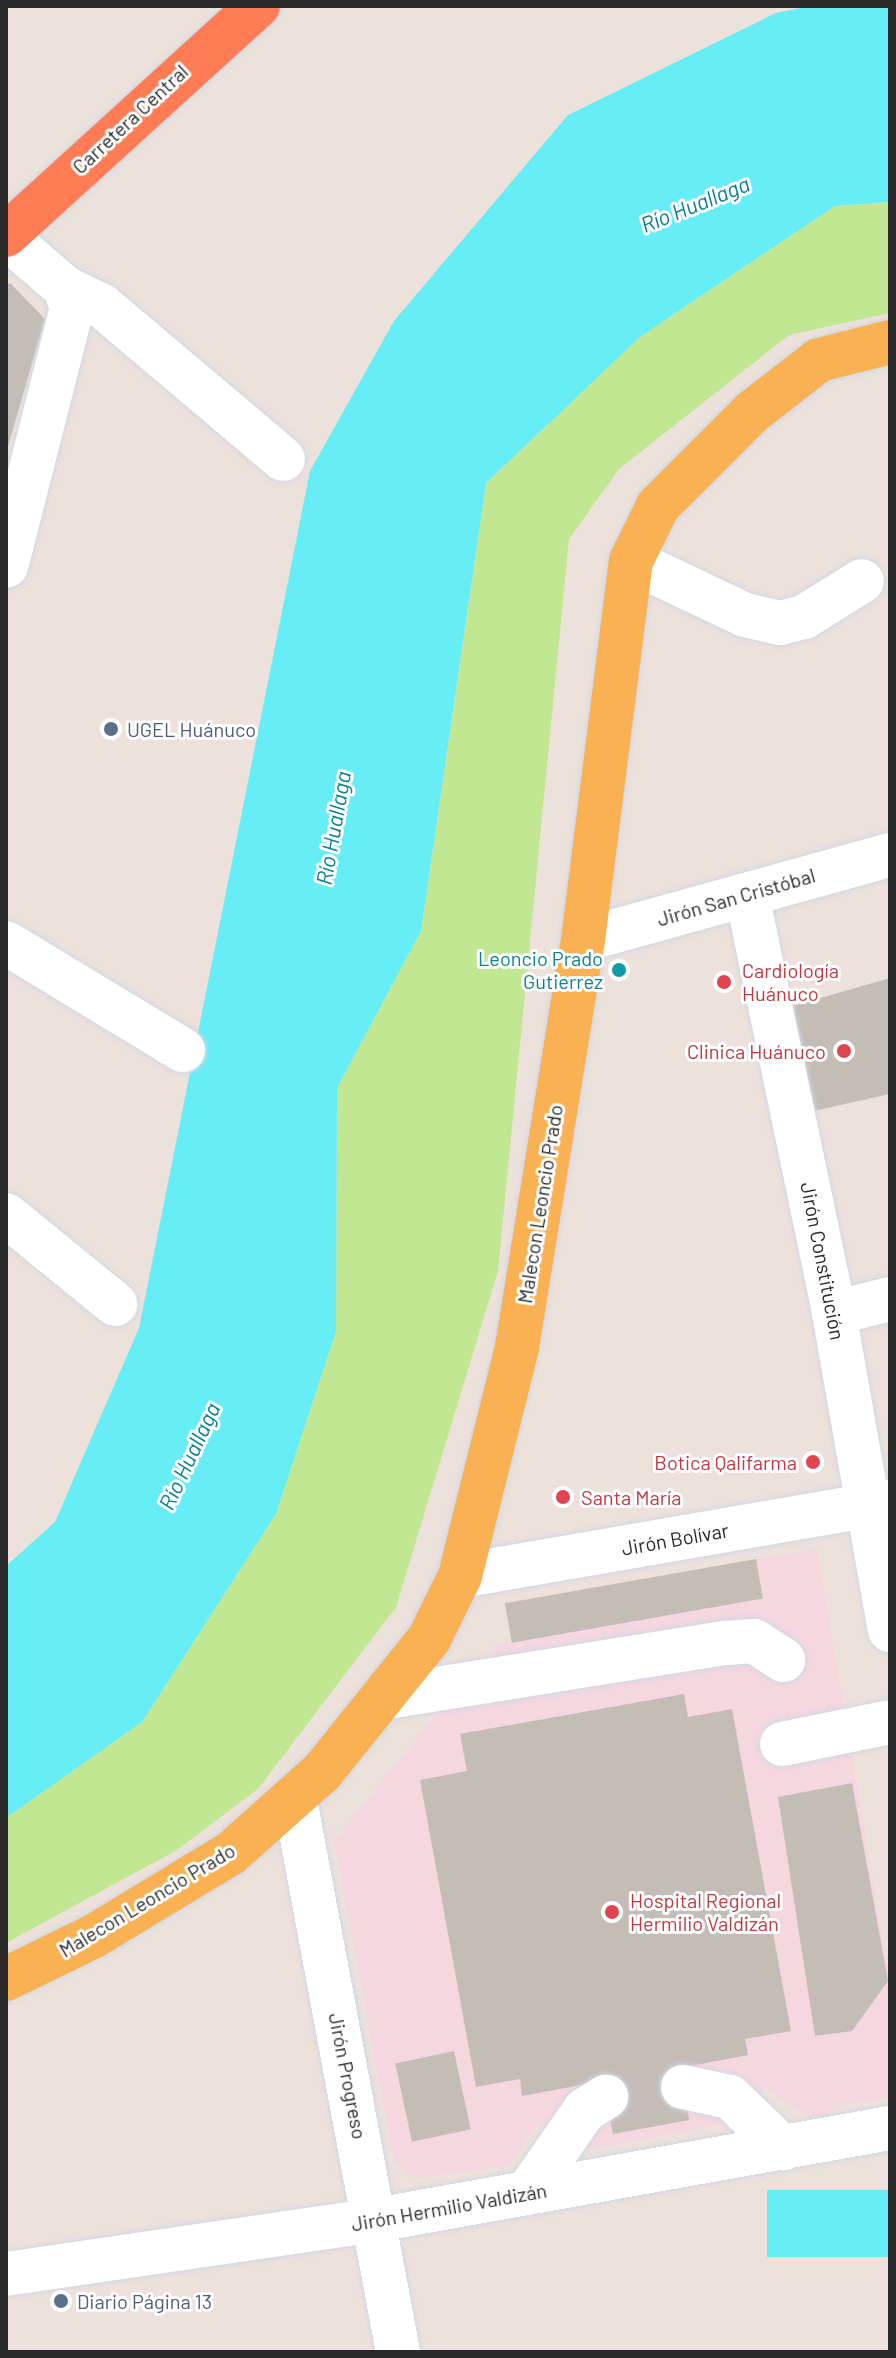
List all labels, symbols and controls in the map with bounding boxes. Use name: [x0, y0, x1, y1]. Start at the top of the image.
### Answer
street label: Carretera Central: [67, 59, 193, 179]
water label: Río Huallaga: [637, 170, 753, 238]
place label: UGEL Huánuco: [127, 717, 256, 741]
marker: UGEL Huánuco: [102, 720, 120, 738]
water label: Río Huallaga: [310, 769, 356, 887]
street label: Jirón San Cristóbal: [654, 863, 818, 931]
place label: Leoncio Prado Gutierrez: [478, 946, 603, 993]
place label: Cardiología Huánuco: [742, 958, 839, 1005]
marker: Leoncio Prado Gutierrez: [610, 961, 628, 979]
marker: Cardiología Huánuco: [713, 971, 735, 993]
place label: Clinica Huánuco: [687, 1039, 826, 1063]
marker: Clinica Huánuco: [833, 1040, 855, 1062]
street label: Malecon Leoncio Prado: [512, 1103, 568, 1305]
street label: Jirón Constitución: [796, 1180, 850, 1342]
water label: Río Huallaga: [153, 1398, 225, 1514]
place label: Botica Qalifarma: [654, 1450, 797, 1474]
marker: Botica Qalifarma: [804, 1453, 822, 1471]
place label: Santa María: [581, 1485, 681, 1509]
marker: Santa María: [552, 1486, 574, 1508]
street label: Jirón Bolívar: [620, 1518, 730, 1560]
street label: Malecon Leoncio Prado: [55, 1838, 239, 1962]
place label: Hospital Regional Hermilio Valdizán: [630, 1888, 781, 1935]
marker: Hospital Regional Hermilio Valdizán: [601, 1901, 623, 1923]
street label: Jirón Progreso: [324, 2011, 372, 2141]
street label: Jirón Hermilio Valdizán: [349, 2178, 549, 2236]
place label: Diario Página 13: [77, 2289, 212, 2313]
marker: Diario Página 13: [52, 2292, 70, 2310]

